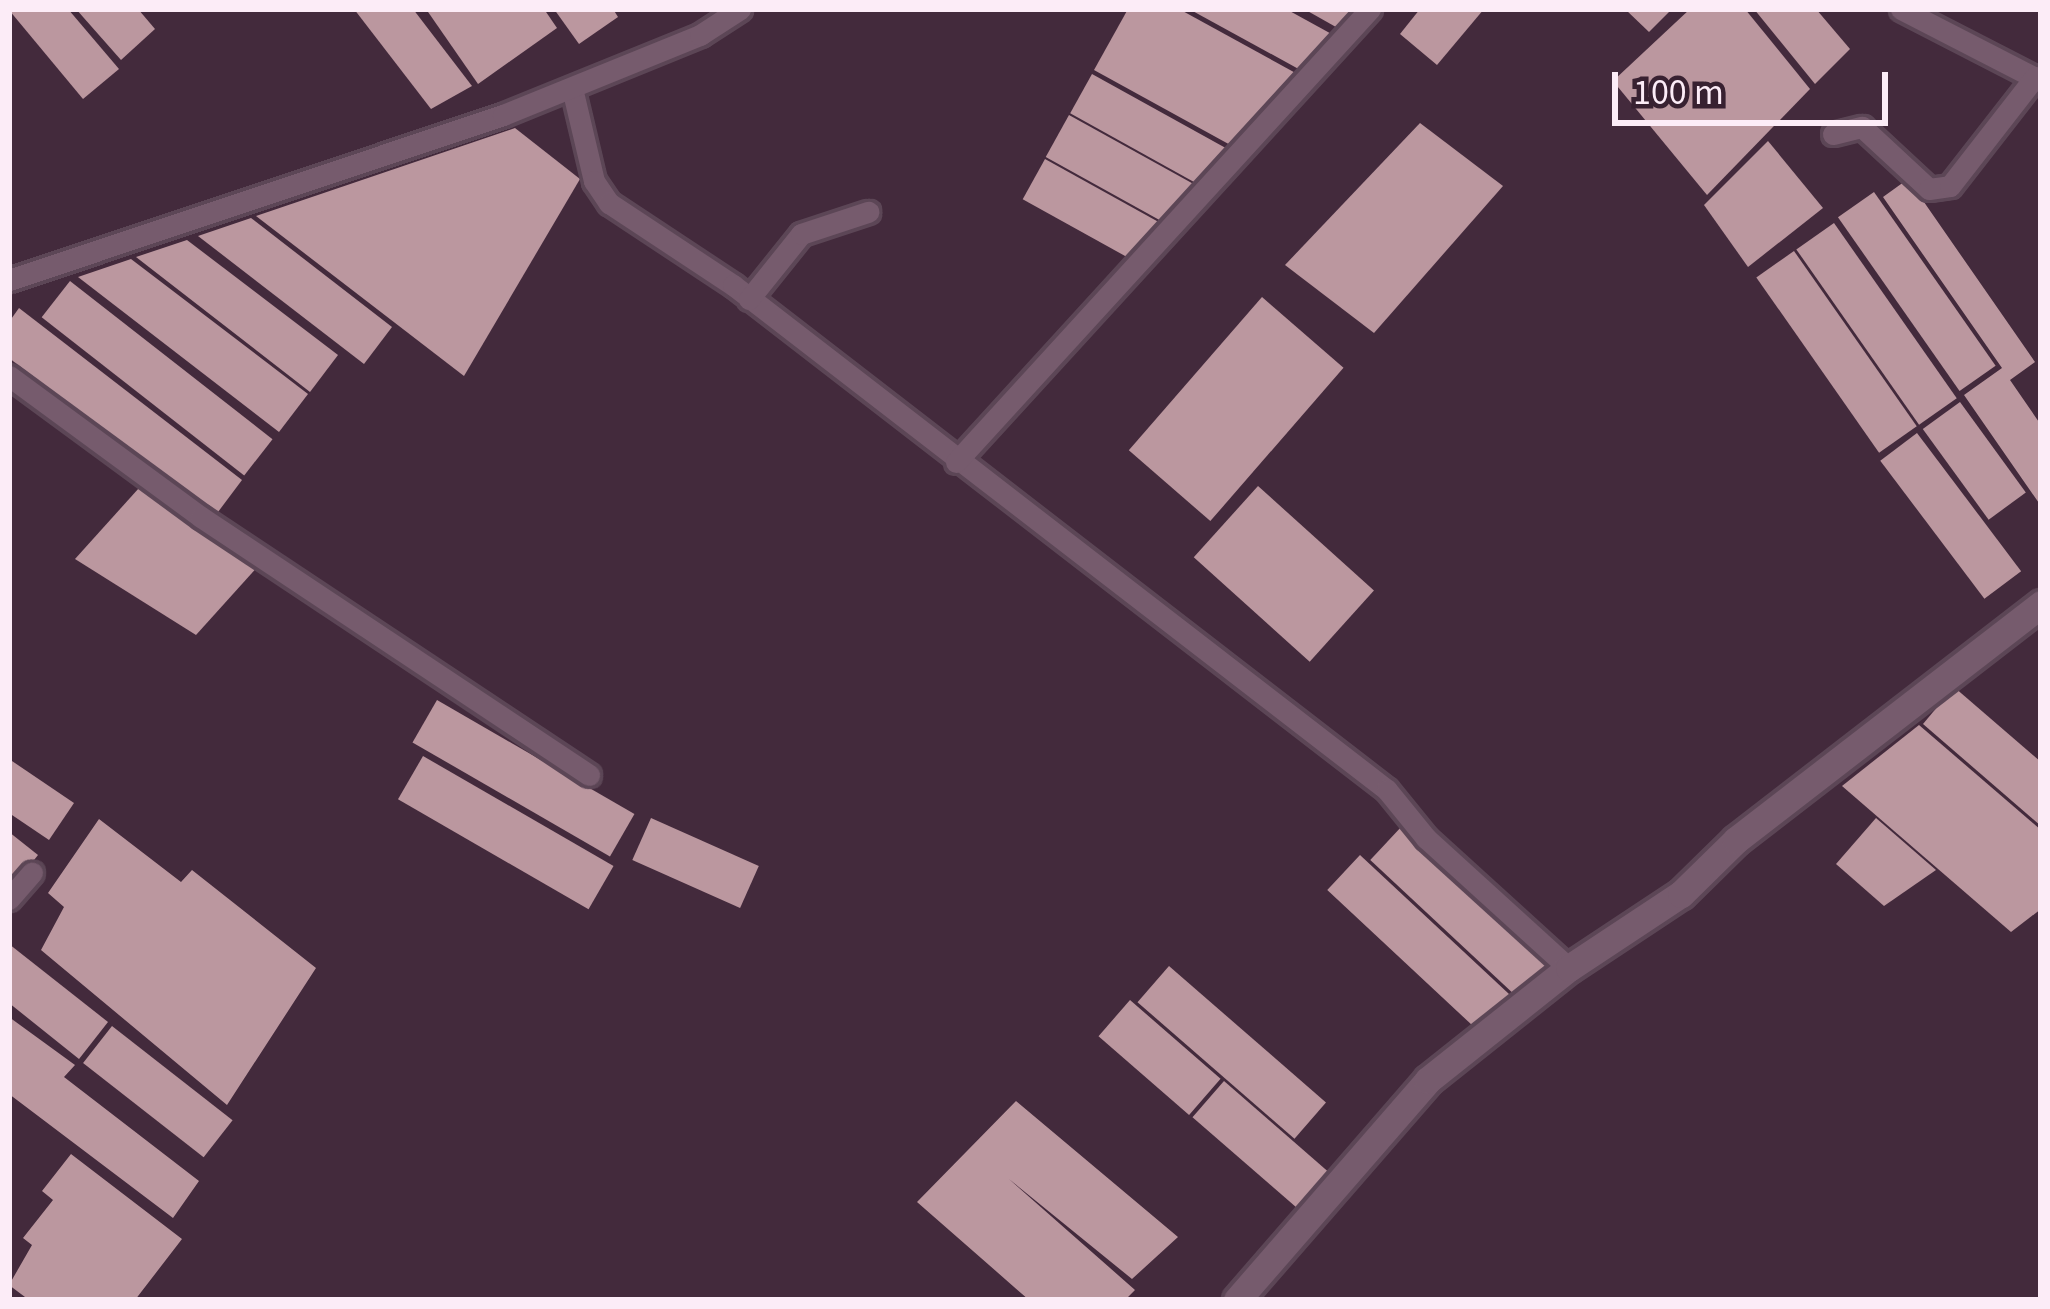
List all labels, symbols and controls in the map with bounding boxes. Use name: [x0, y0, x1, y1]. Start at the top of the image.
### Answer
scale bar: [1618, 48, 1894, 122]
text: 100 m: [1633, 67, 1724, 118]

